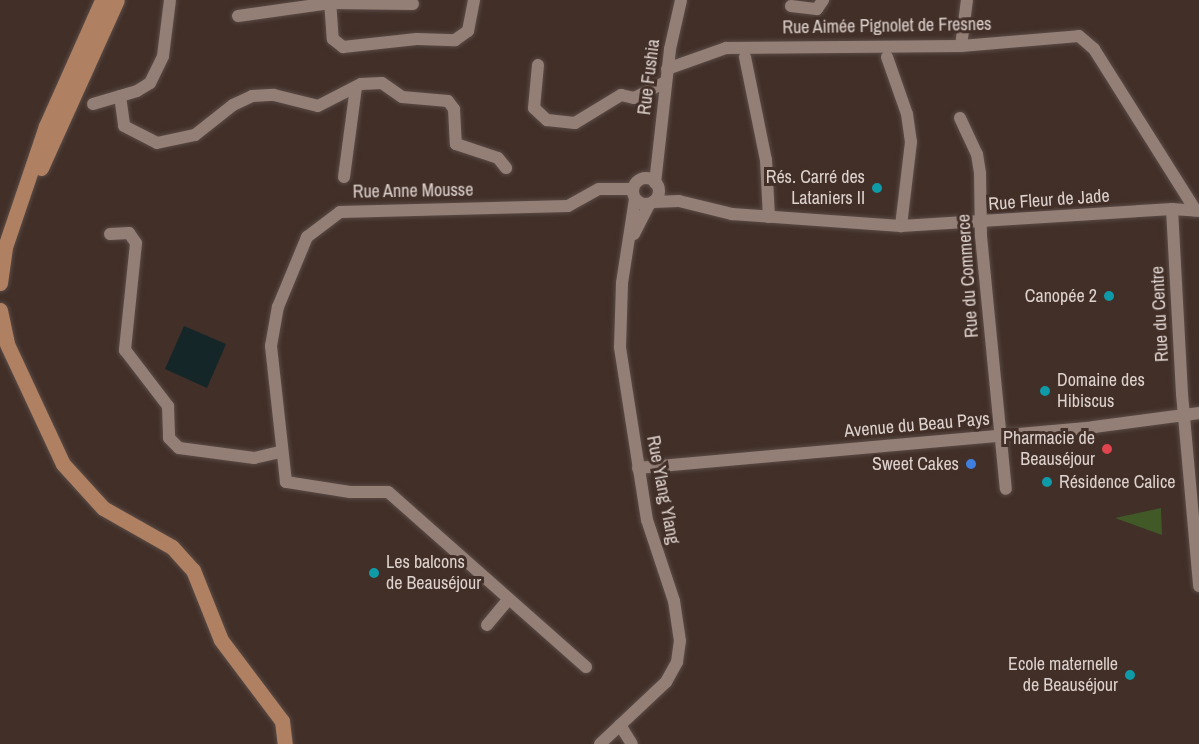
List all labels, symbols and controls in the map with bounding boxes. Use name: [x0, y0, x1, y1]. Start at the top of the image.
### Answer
street label: Rue Aimée Pignolet de Fresnes: [782, 13, 992, 39]
street label: Rue Fushia: [634, 38, 664, 116]
place label: Rés. Carré des Lataniers II: [766, 167, 865, 210]
street label: Rue Anne Mousse: [352, 179, 474, 203]
marker: Rés. Carré des Lataniers II: [870, 181, 884, 195]
street label: Rue Fleur de Jade: [988, 185, 1110, 215]
street label: Rue du Commerce: [953, 213, 983, 339]
street label: Rue du Centre: [1147, 266, 1173, 362]
place label: Canopée 2: [1025, 285, 1097, 307]
marker: Canopée 2: [1102, 289, 1116, 303]
place label: Domaine des Hibiscus: [1057, 370, 1145, 412]
marker: Domaine des Hibiscus: [1038, 384, 1052, 398]
street label: Avenue du Beau Pays: [843, 408, 991, 442]
place label: Pharmacie de Beauséjour: [1003, 428, 1095, 470]
street label: Rue Ylang Ylang: [642, 434, 684, 546]
marker: Pharmacie de Beauséjour: [1100, 442, 1114, 456]
place label: Sweet Cakes: [872, 453, 959, 475]
marker: Sweet Cakes: [964, 457, 978, 471]
place label: Résidence Calice: [1059, 471, 1175, 493]
marker: Résidence Calice: [1040, 475, 1054, 489]
place label: Les balcons de Beauséjour: [386, 552, 481, 594]
marker: Les balcons de Beauséjour: [367, 566, 381, 580]
place label: Ecole maternelle de Beauséjour: [1008, 654, 1118, 696]
marker: Ecole maternelle de Beauséjour: [1123, 668, 1137, 682]

